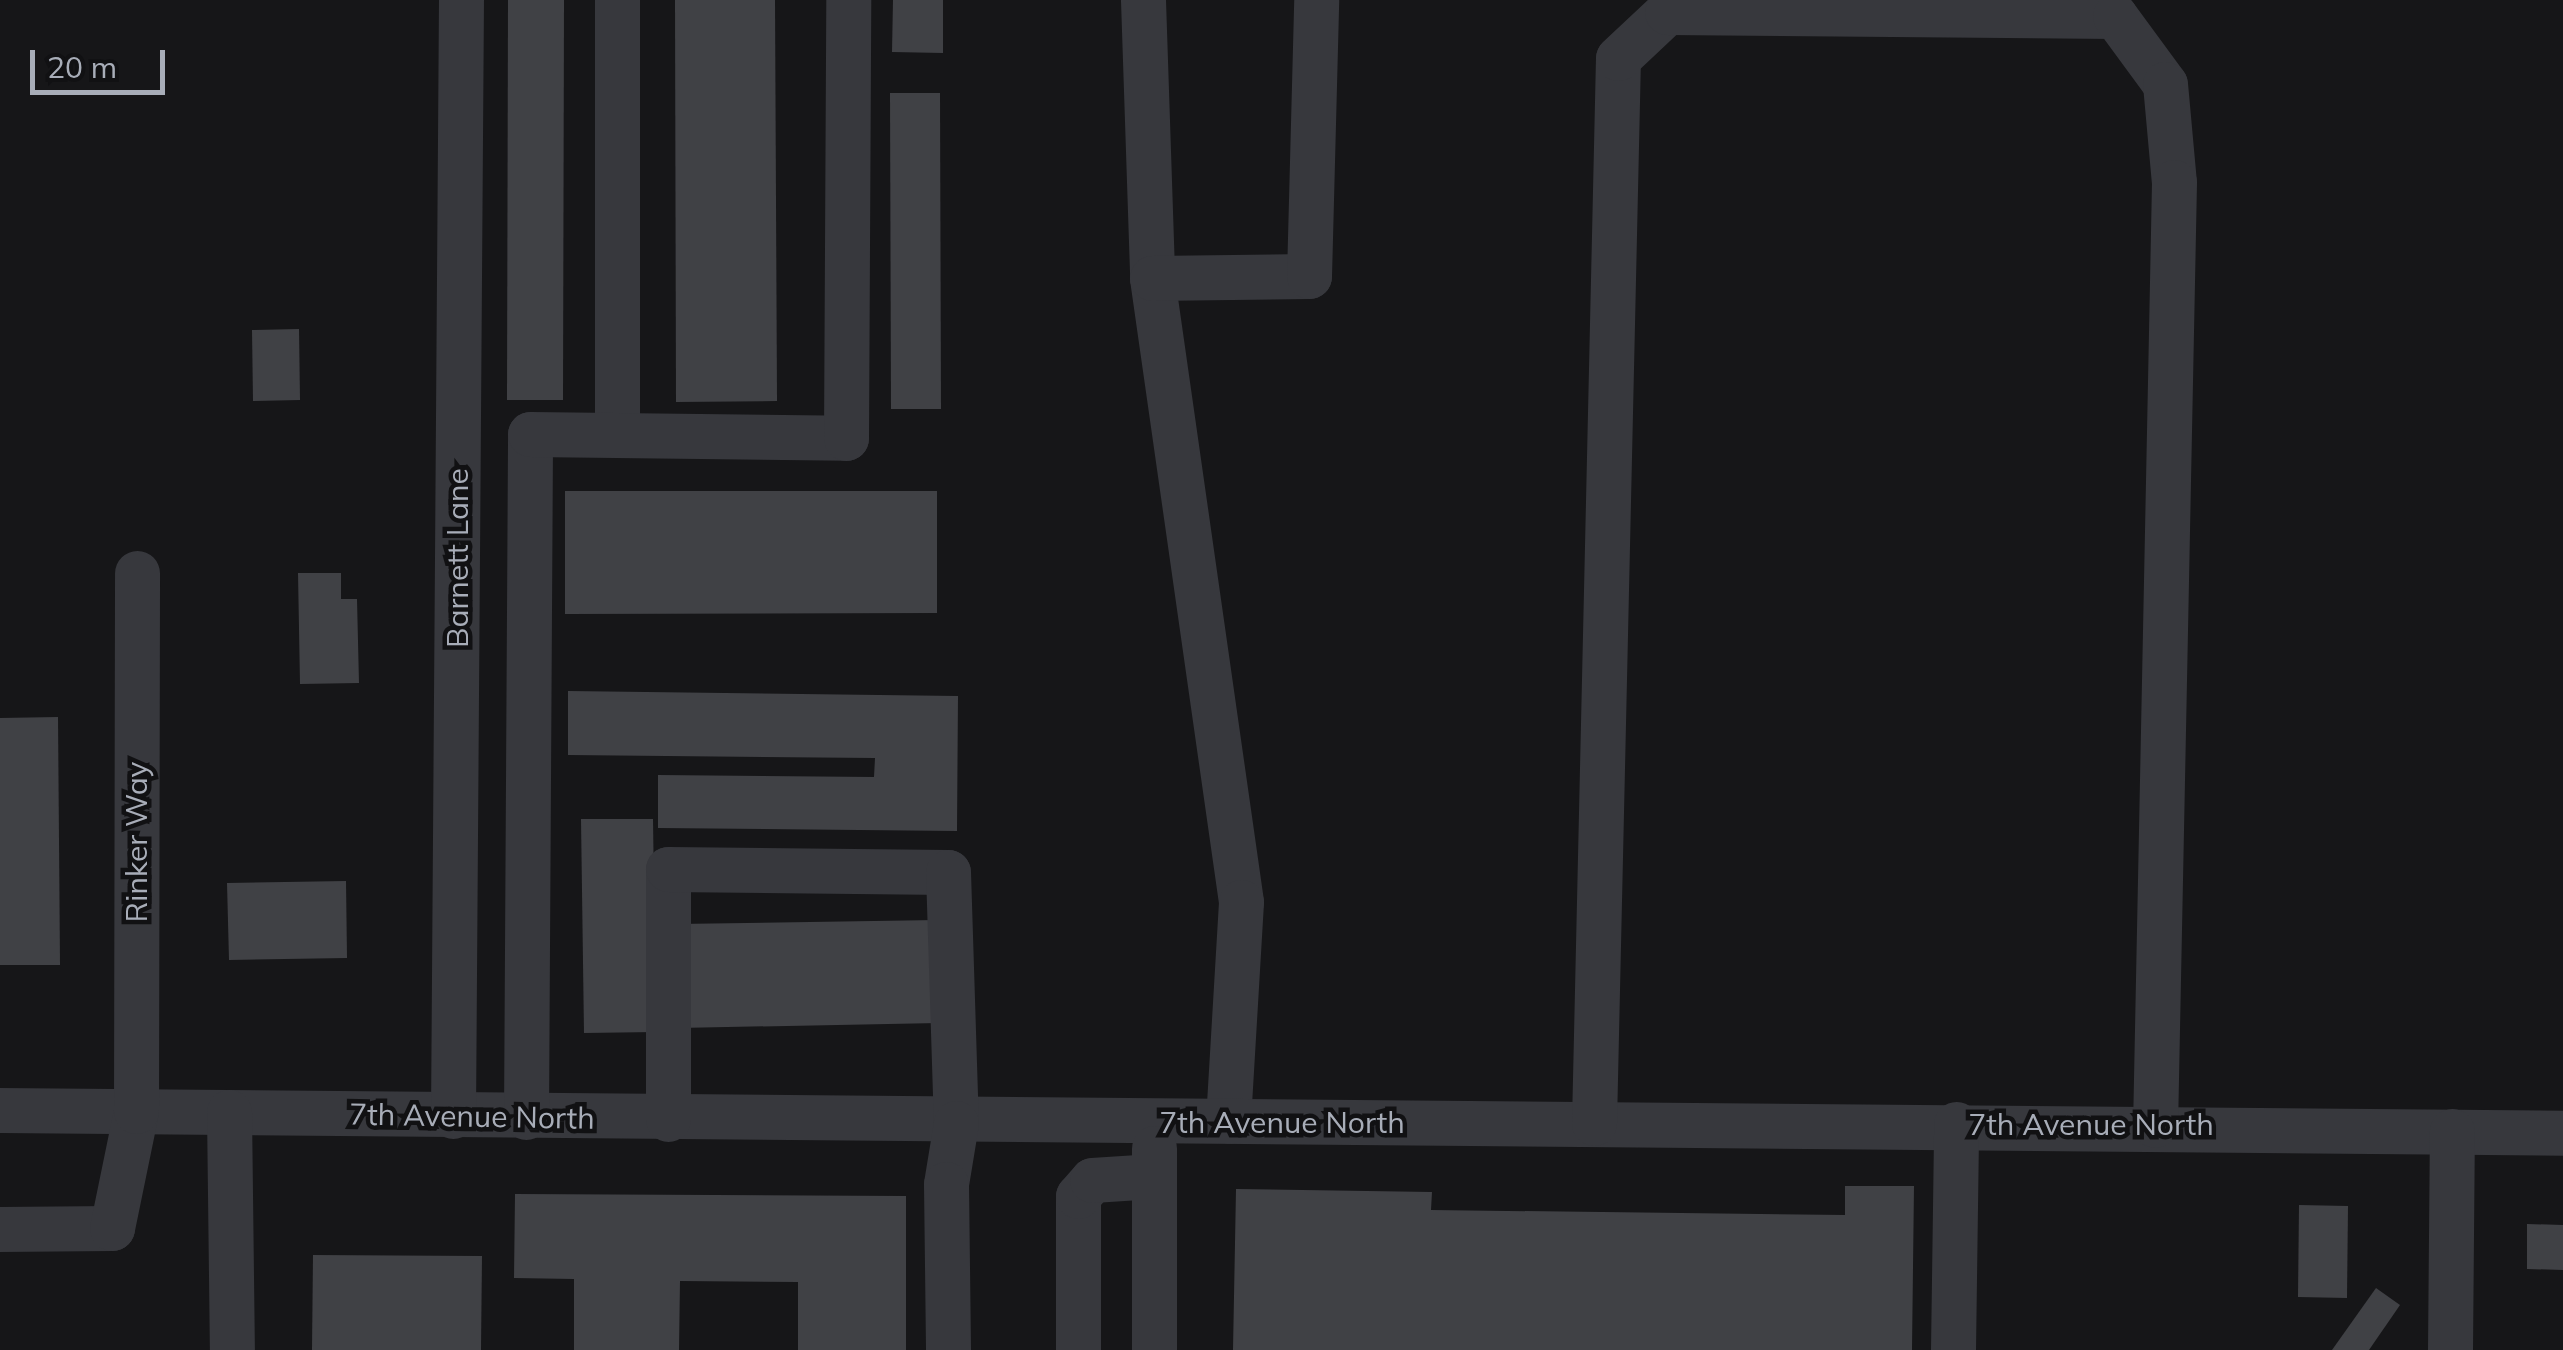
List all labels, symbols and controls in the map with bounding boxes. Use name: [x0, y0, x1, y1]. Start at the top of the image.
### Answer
scale bar: [35, 30, 170, 92]
text: 20 m: [47, 48, 117, 86]
street label: Barnett Lane: [439, 468, 475, 648]
street label: Rinker Way: [118, 761, 154, 923]
street label: 7th Avenue North: [349, 1096, 595, 1136]
street label: 7th Avenue North: [1159, 1104, 1405, 1140]
street label: 7th Avenue North: [1968, 1106, 2214, 1142]

